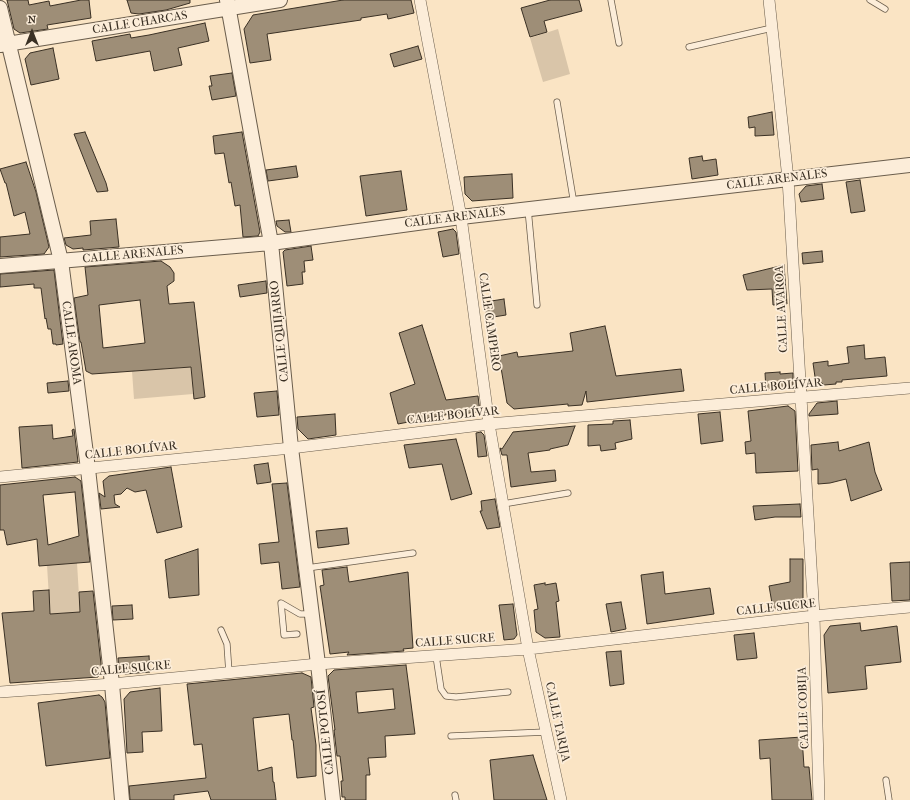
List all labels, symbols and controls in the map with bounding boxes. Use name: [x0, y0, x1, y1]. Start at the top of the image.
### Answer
street label: CALLE CHARCAS: [91, 8, 189, 38]
north arrow: [12, 12, 52, 52]
text: N: [28, 13, 36, 26]
street label: CALLE ARENALES: [726, 167, 828, 193]
street label: CALLE ARENALES: [404, 205, 506, 231]
street label: CALLE ARENALES: [82, 243, 184, 267]
street label: CALLE AVAROA: [773, 265, 791, 353]
street label: CALLE CAMPERO: [475, 272, 503, 372]
street label: CALLE QUIJARRO: [268, 280, 292, 382]
street label: CALLE AROMA: [58, 300, 84, 386]
street label: CALLE BOLÍVAR: [729, 376, 823, 398]
street label: CALLE BOLÍVAR: [406, 404, 500, 428]
street label: CALLE BOLÍVAR: [84, 439, 178, 463]
street label: CALLE SUCRE: [736, 597, 816, 619]
street label: CALLE SUCRE: [415, 631, 495, 651]
street label: CALLE SUCRE: [91, 658, 171, 680]
street label: CALLE COBIJA: [795, 667, 813, 749]
street label: CALLE TARIJA: [542, 681, 572, 763]
street label: CALLE POTOSÍ: [314, 689, 338, 775]

